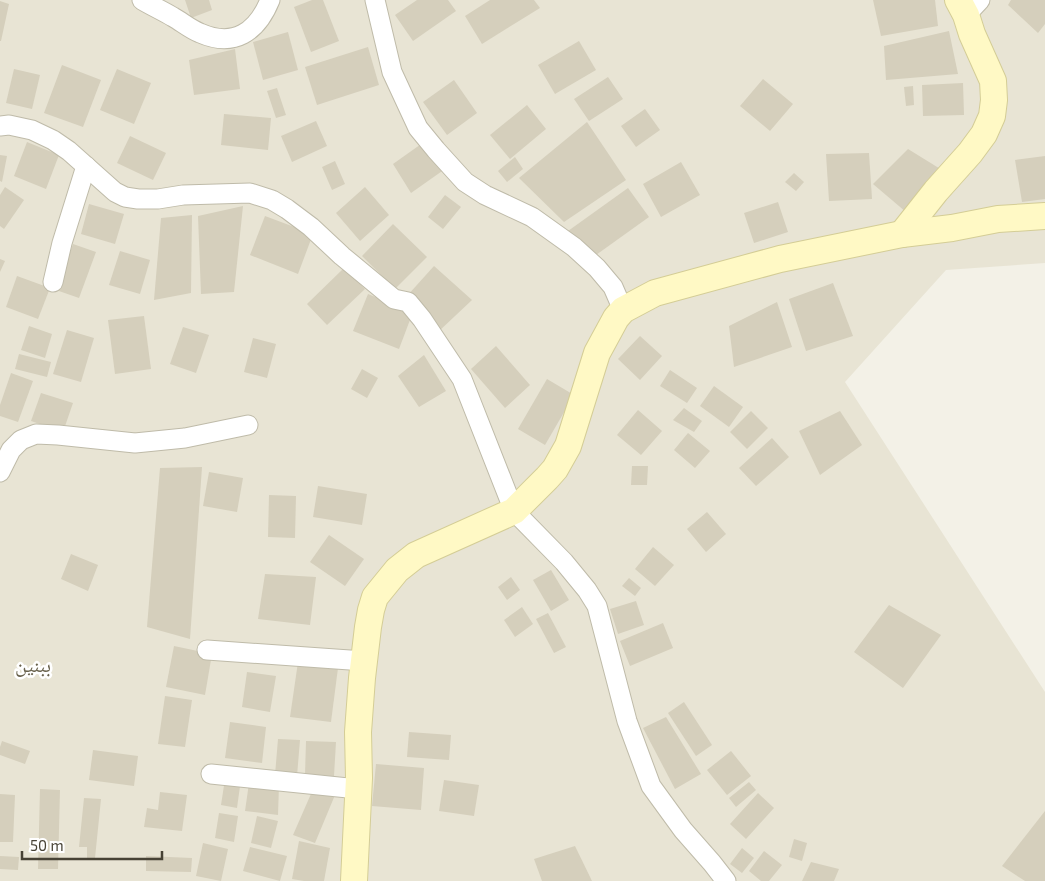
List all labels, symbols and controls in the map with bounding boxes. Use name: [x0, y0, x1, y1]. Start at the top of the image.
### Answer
district label: ببنين: [15, 652, 51, 677]
scale bar: [22, 828, 162, 860]
text: 50 m: [30, 836, 64, 854]

